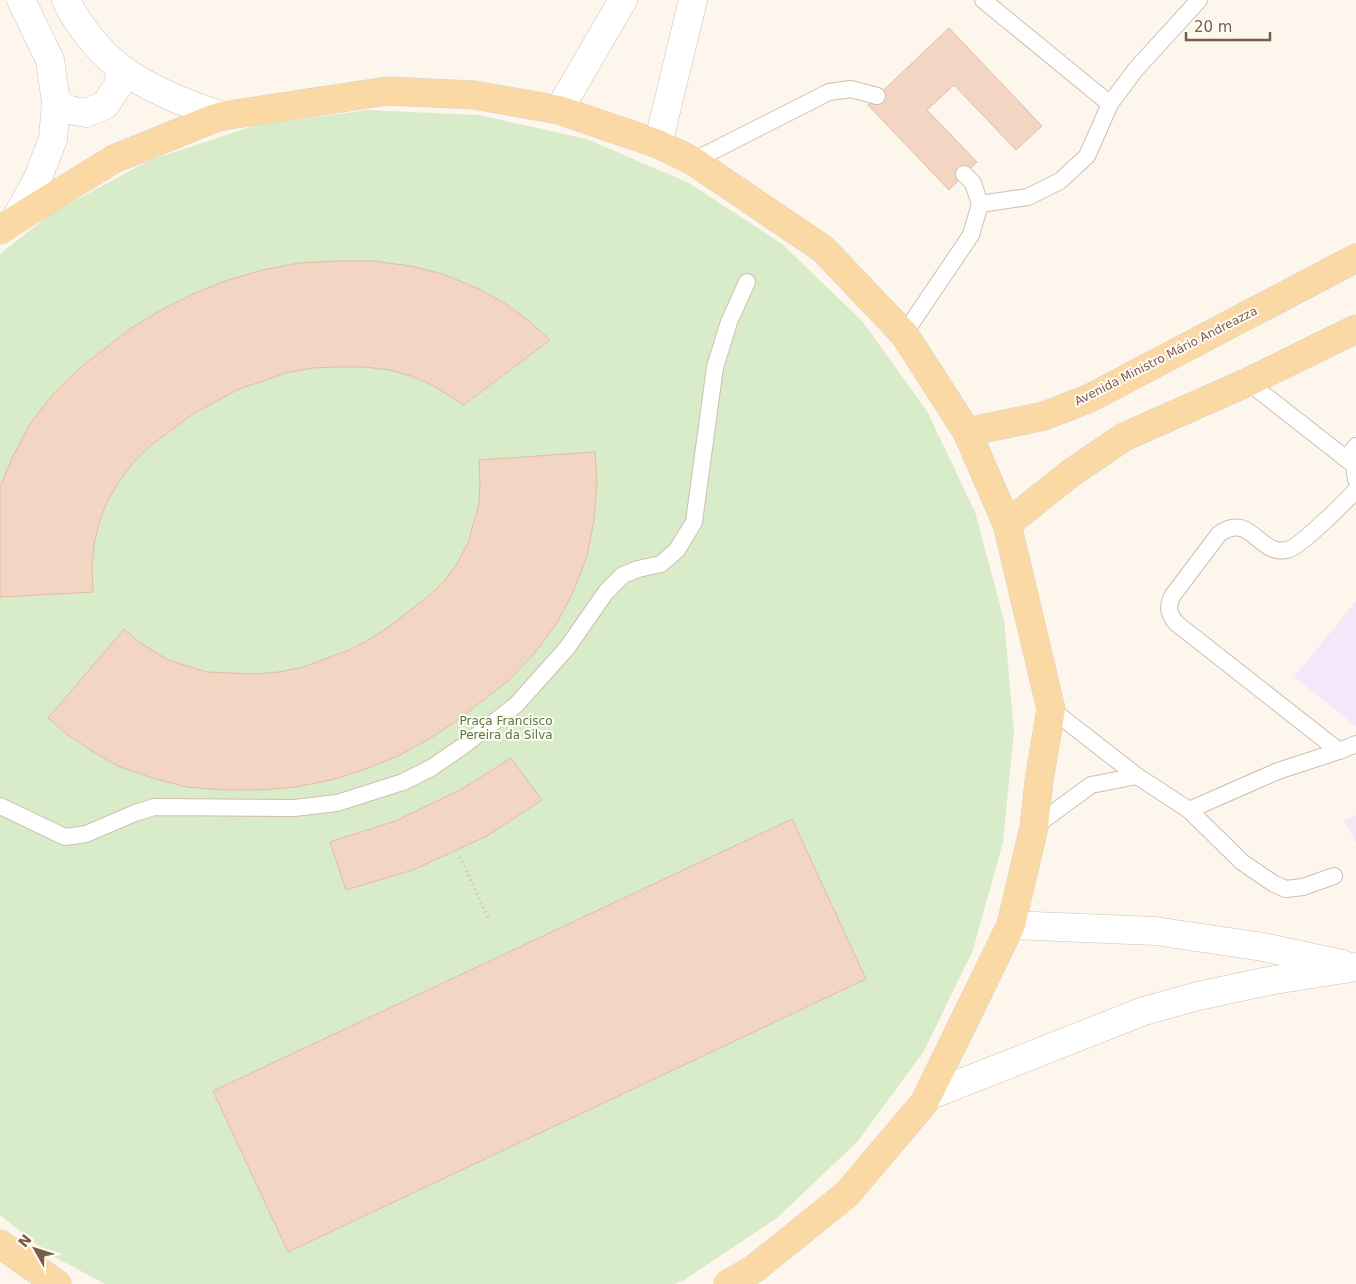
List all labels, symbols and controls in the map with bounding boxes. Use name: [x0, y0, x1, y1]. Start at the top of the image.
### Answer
scale bar: [1186, 10, 1270, 42]
text: 20 m: [1194, 18, 1232, 36]
street label: Avenida Ministro Mário Andreazza: [1072, 304, 1260, 408]
park label: Praça Francisco Pereira da Silva: [459, 714, 553, 742]
north arrow: [10, 1224, 60, 1274]
text: N: [15, 1231, 35, 1250]

